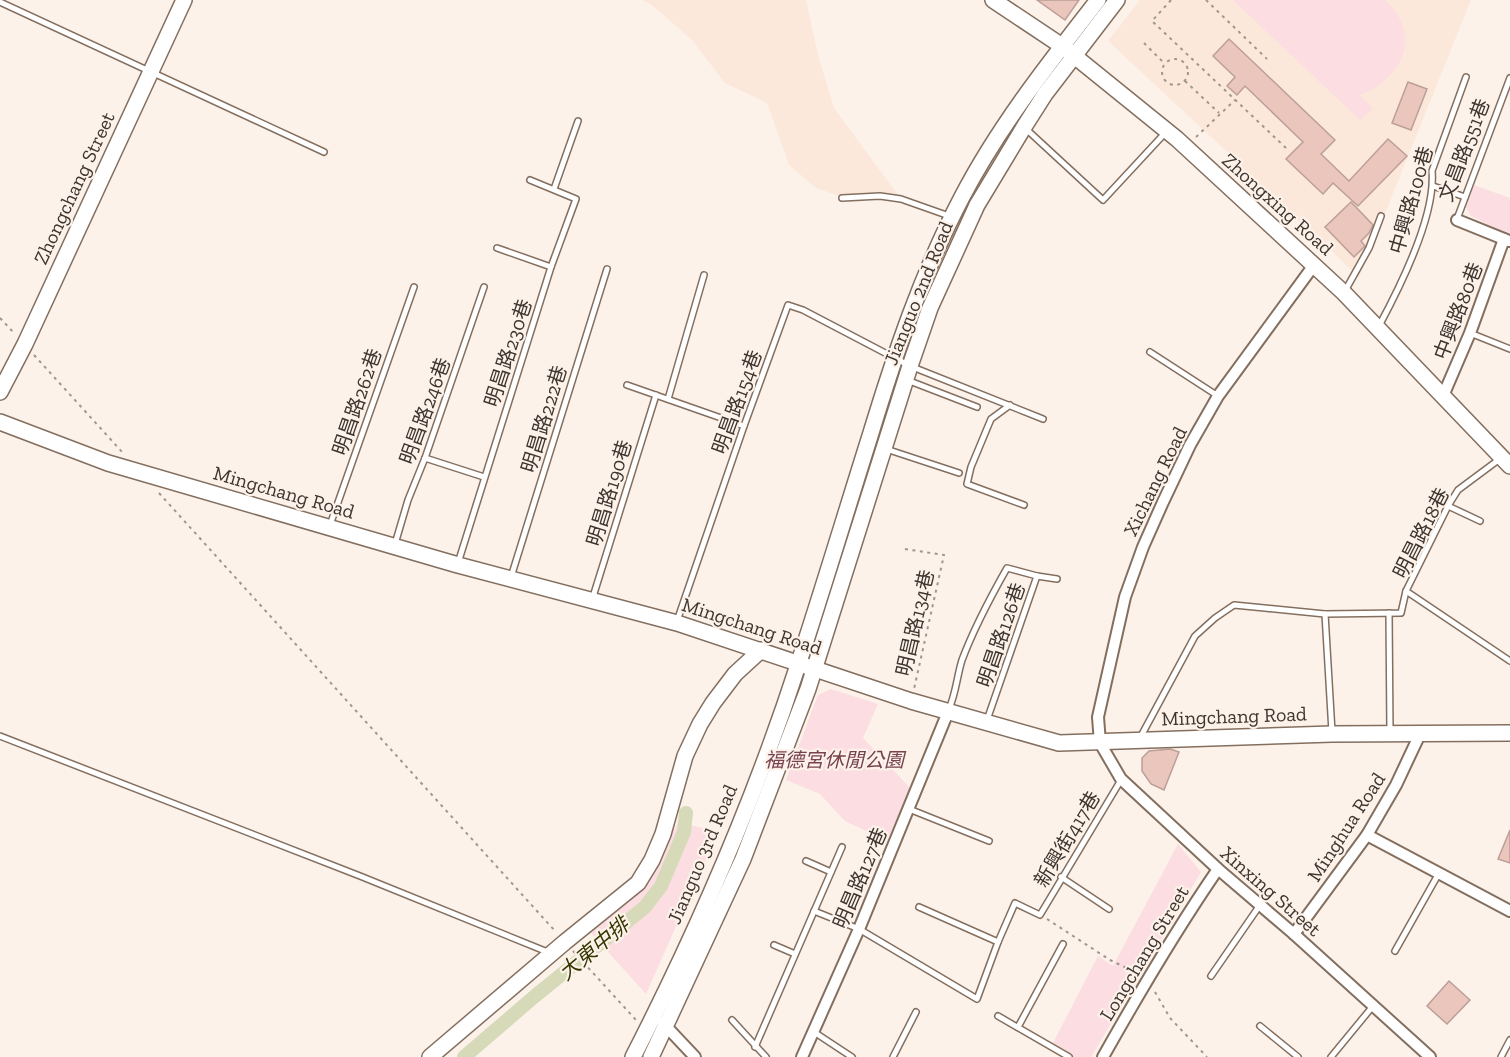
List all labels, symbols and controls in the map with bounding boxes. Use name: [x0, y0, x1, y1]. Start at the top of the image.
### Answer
street label: 文昌路551巷: [1433, 95, 1495, 205]
street label: Zhongchang Street: [28, 108, 120, 268]
street label: 中興路100巷: [1384, 143, 1438, 257]
street label: Zhongxing Road: [1217, 148, 1339, 260]
street label: Jianguo 2nd Road: [878, 218, 958, 368]
street label: 中興路80巷: [1428, 259, 1488, 363]
street label: 明昌路230巷: [479, 296, 537, 410]
street label: 明昌路262巷: [328, 346, 386, 458]
street label: 明昌路154巷: [707, 347, 767, 457]
street label: 明昌路246巷: [395, 354, 455, 468]
street label: 明昌路222巷: [516, 362, 572, 476]
street label: Xichang Road: [1118, 423, 1192, 539]
street label: 明昌路190巷: [581, 437, 637, 549]
street label: Mingchang Road: [211, 460, 357, 524]
street label: 明昌路18巷: [1388, 484, 1454, 582]
street label: 明昌路134巷: [891, 568, 939, 678]
street label: 明昌路126巷: [972, 580, 1030, 690]
street label: Mingchang Road: [679, 592, 825, 660]
street label: Mingchang Road: [1161, 701, 1307, 731]
park label: 福德宮休閒公園: [764, 748, 907, 772]
street label: Minghua Road: [1302, 768, 1390, 886]
street label: Jianguo 3rd Road: [662, 781, 742, 927]
street label: 新興街417巷: [1029, 787, 1105, 891]
street label: 明昌路127巷: [828, 824, 892, 932]
street label: Xinxing Street: [1216, 841, 1327, 942]
street label: Longchang Street: [1094, 881, 1194, 1025]
water label: 大東中排: [553, 910, 636, 985]

